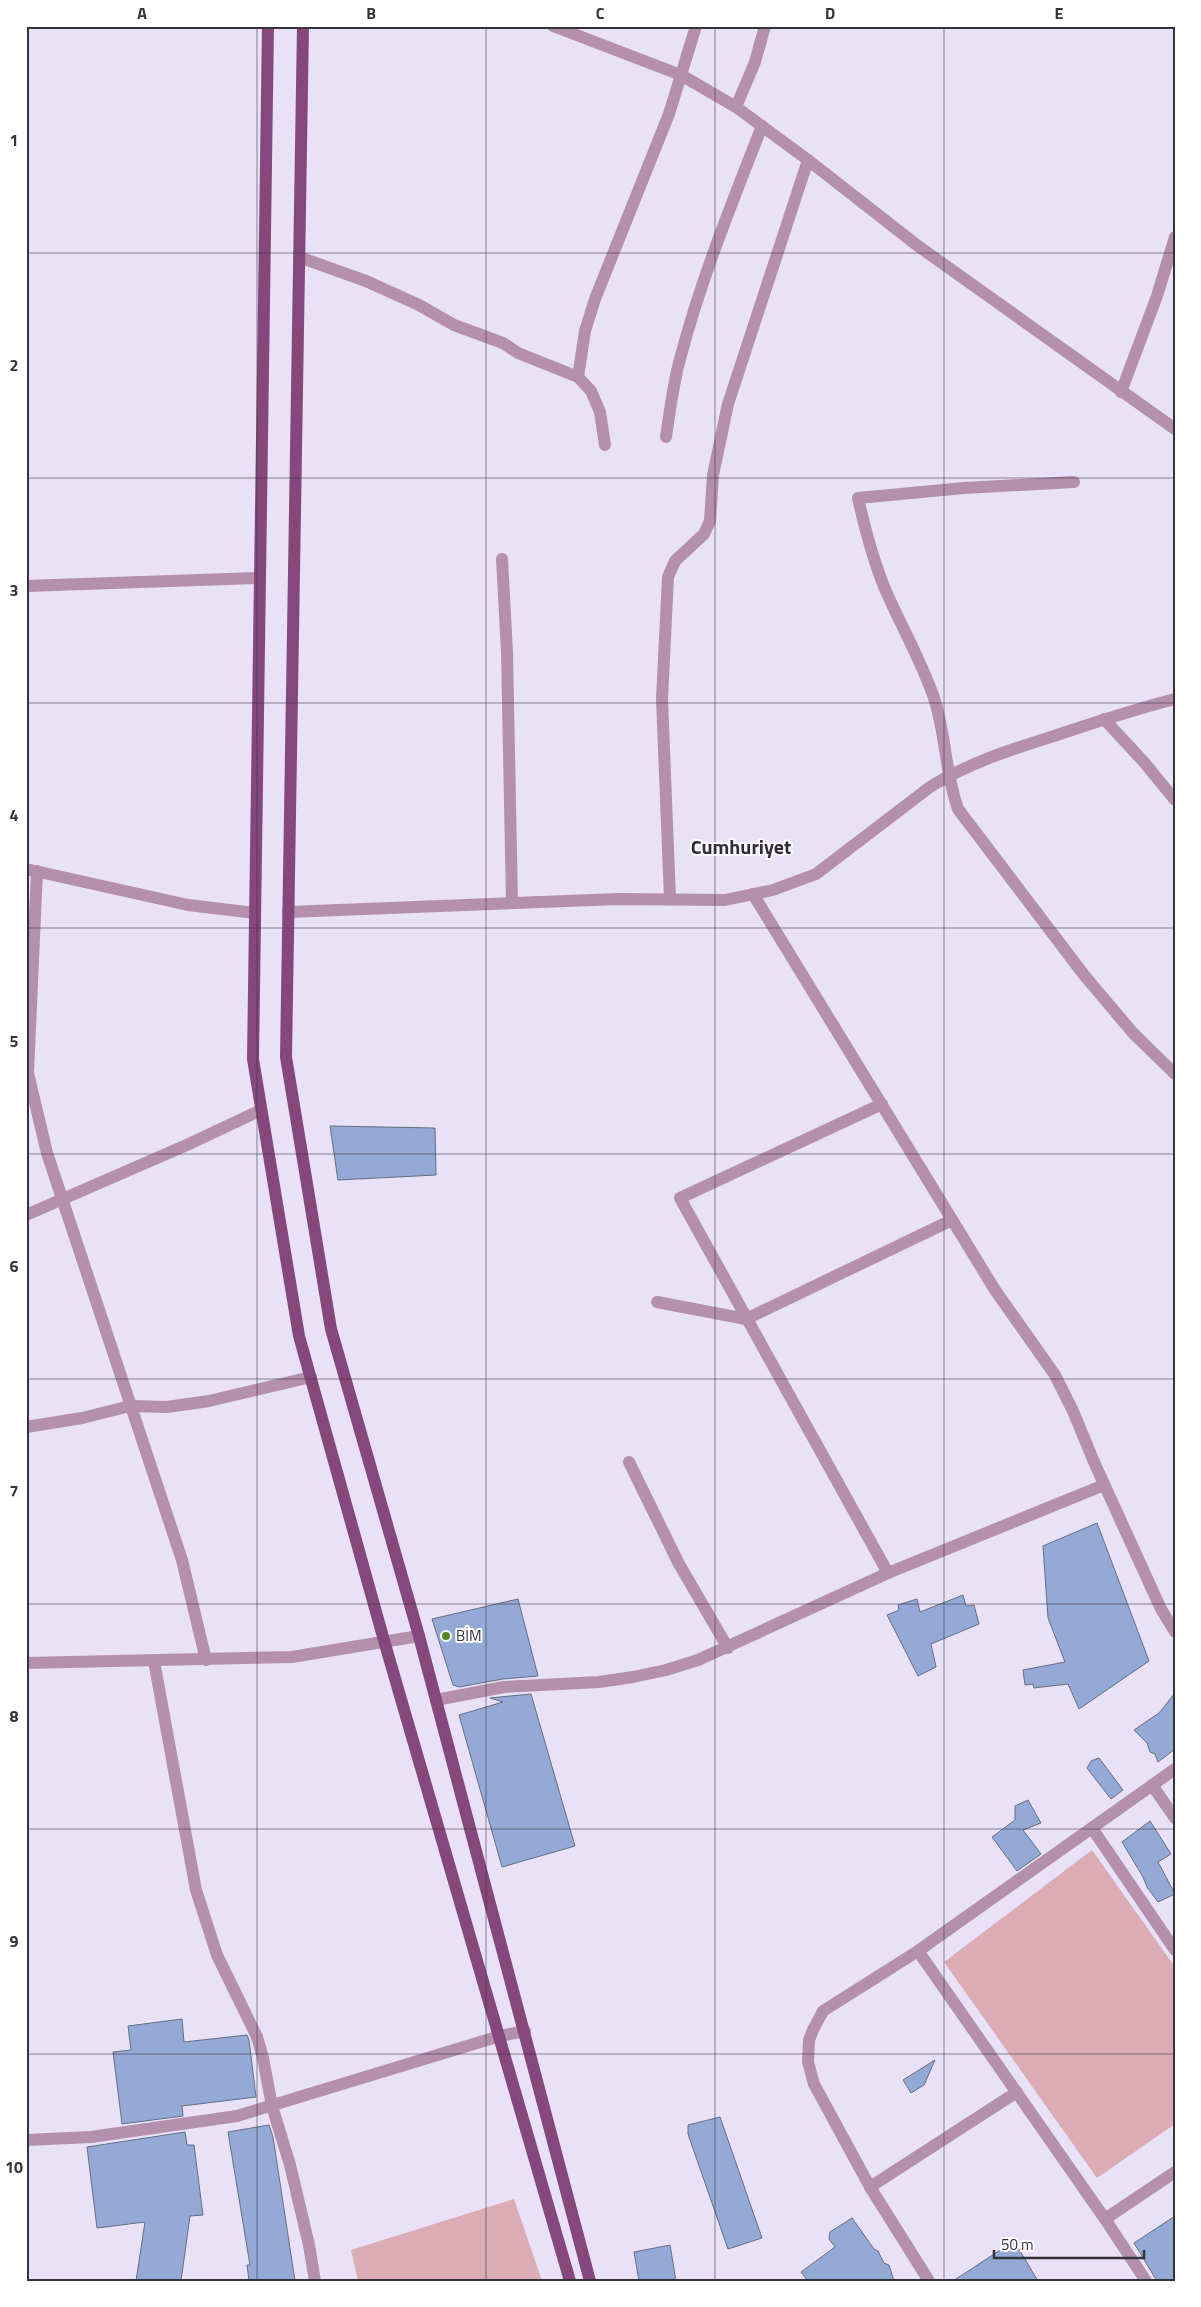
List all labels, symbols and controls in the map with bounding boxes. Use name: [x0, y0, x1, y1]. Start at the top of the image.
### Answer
text: A: [137, 1, 147, 25]
text: B: [366, 1, 376, 25]
text: C: [596, 1, 605, 25]
text: D: [825, 1, 835, 25]
text: E: [1055, 1, 1064, 25]
text: 1: [10, 128, 18, 152]
text: 2: [10, 353, 18, 377]
text: 3: [10, 578, 18, 602]
text: 4: [10, 803, 19, 827]
district label: Cumhuriyet: [691, 831, 791, 862]
text: 5: [10, 1029, 19, 1053]
text: 6: [10, 1254, 19, 1278]
text: 7: [10, 1479, 18, 1503]
place label: BİM: [456, 1624, 482, 1647]
marker: BİM: [440, 1630, 452, 1642]
text: 8: [10, 1704, 19, 1728]
text: 9: [10, 1929, 19, 1953]
text: 10: [5, 2155, 23, 2179]
scale bar: [994, 2227, 1144, 2259]
text: 50 m: [1001, 2233, 1034, 2256]

